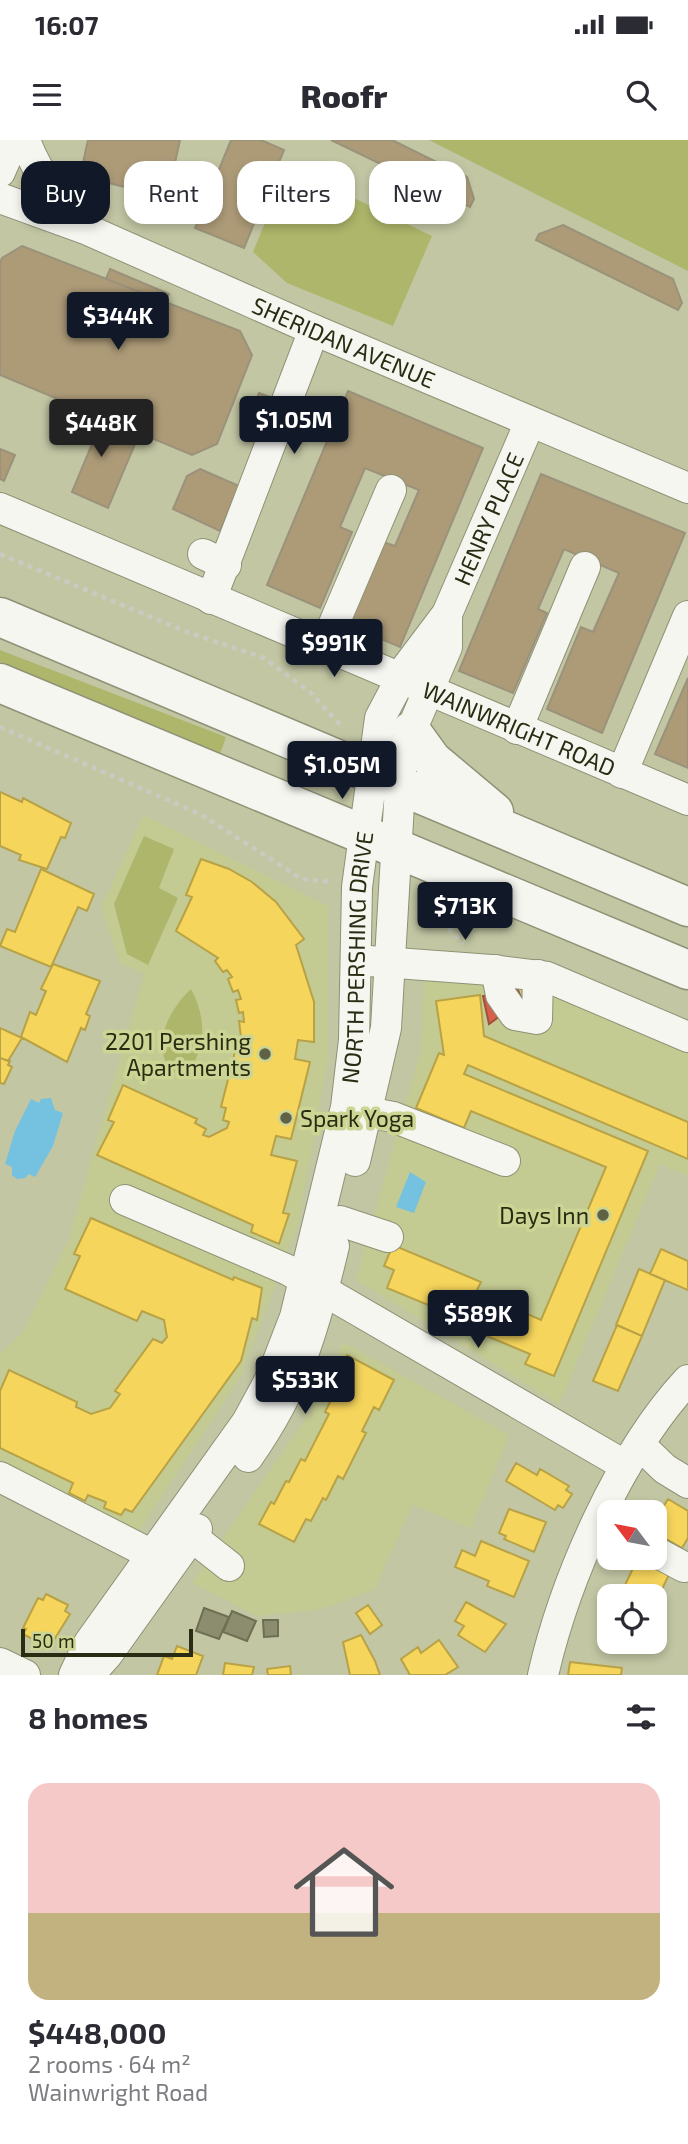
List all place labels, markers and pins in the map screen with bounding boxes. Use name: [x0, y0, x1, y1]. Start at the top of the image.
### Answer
pin: $344K: [69, 292, 167, 352]
pin: $1.05M: [237, 396, 351, 456]
pin: $448K: [52, 400, 150, 459]
pin: $991K: [285, 620, 383, 679]
pin: $1.05M: [285, 742, 399, 801]
pin: $713K: [416, 882, 514, 942]
place label: 2201 Pershing Apartments: [105, 1027, 251, 1081]
marker: 2201 Pershing Apartments: [257, 1046, 273, 1062]
place label: Spark Yoga: [300, 1104, 414, 1132]
marker: Spark Yoga: [278, 1110, 294, 1126]
place label: Days Inn: [499, 1201, 589, 1229]
marker: Days Inn: [595, 1207, 611, 1223]
pin: $589K: [429, 1290, 527, 1350]
pin: $533K: [256, 1356, 354, 1416]

